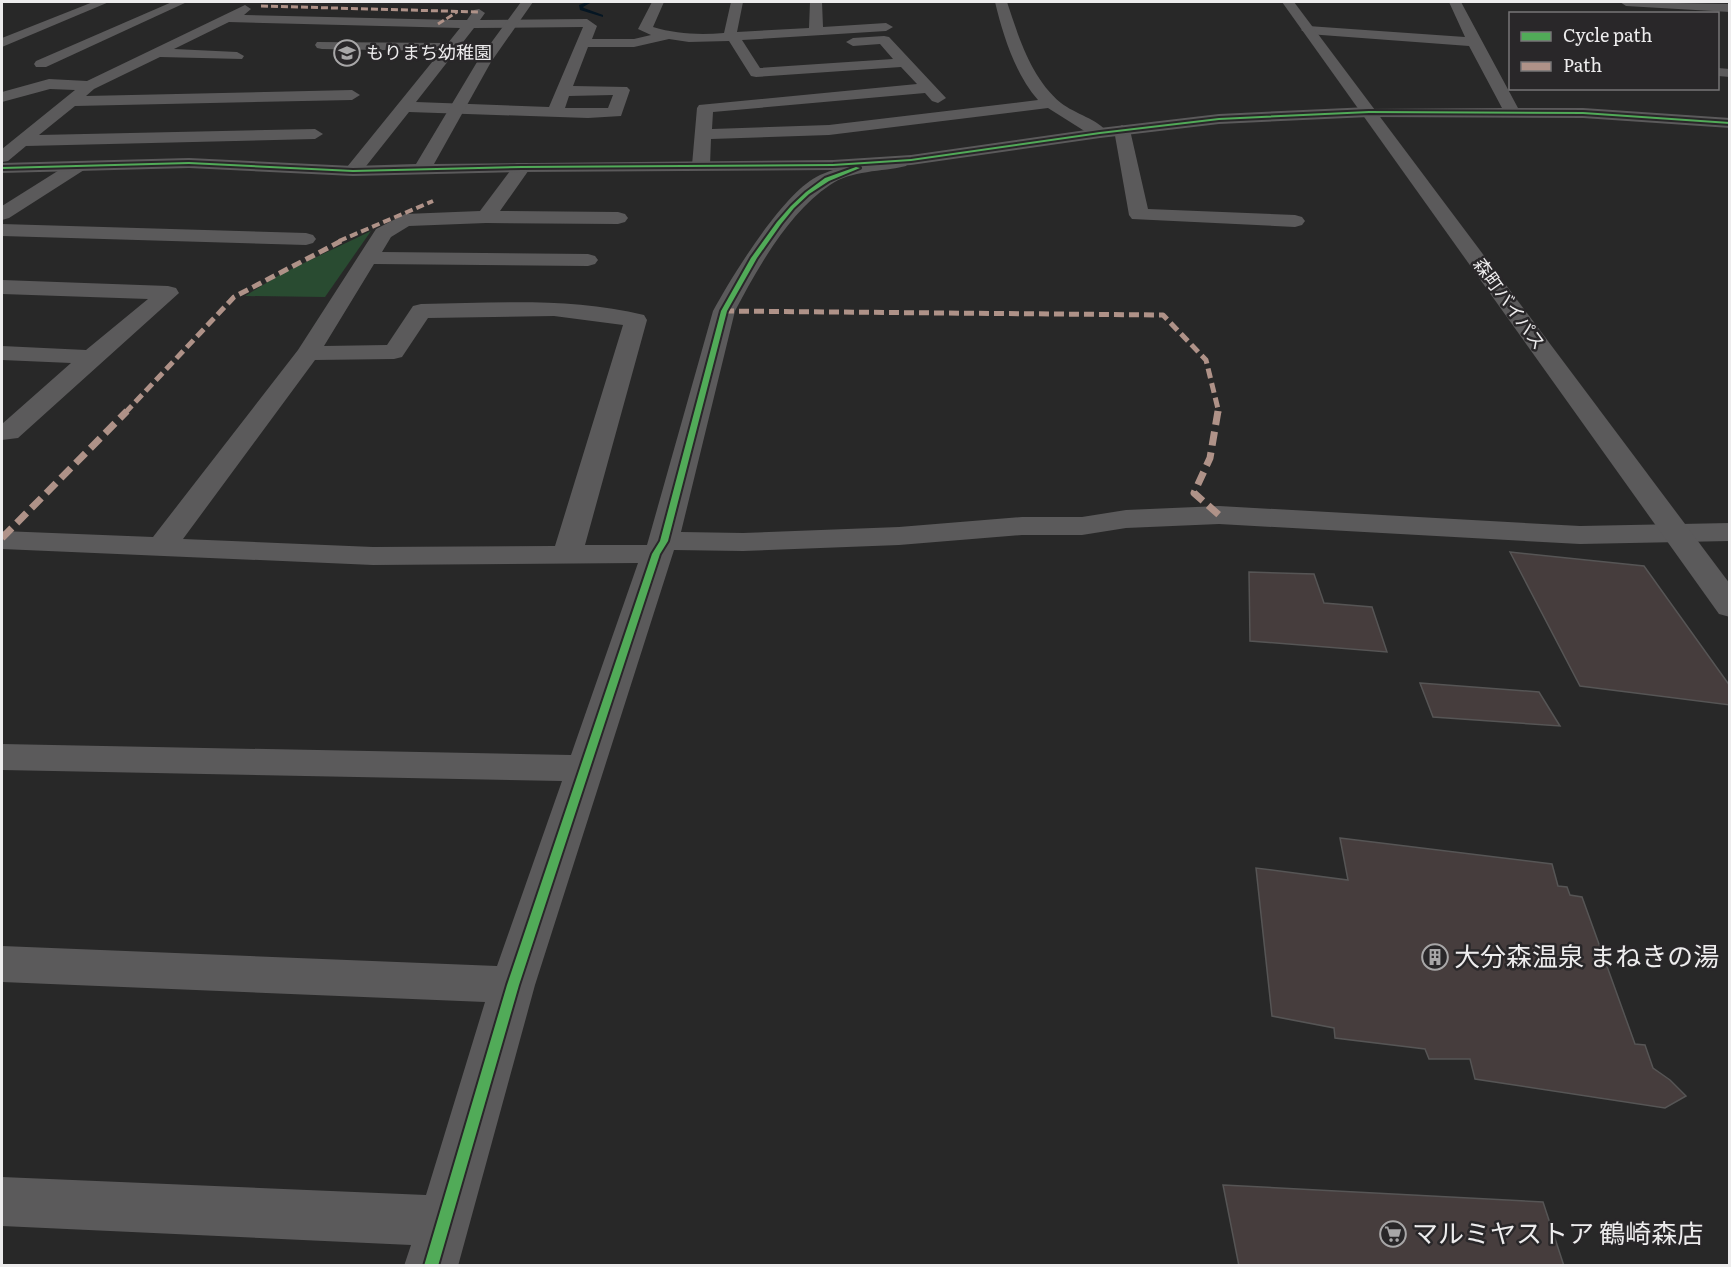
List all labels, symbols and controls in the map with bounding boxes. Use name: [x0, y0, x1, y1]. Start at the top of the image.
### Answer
legend: [1509, 12, 1719, 90]
text: Cycle path: [1563, 21, 1652, 48]
school or university icon: もりまち幼稚園: [332, 38, 362, 68]
place label: もりまち幼稚園: [366, 38, 492, 65]
text: Path: [1563, 51, 1602, 78]
street label: 森町バイパス: [1468, 252, 1553, 355]
place label: 大分森温泉 まねきの湯: [1454, 935, 1719, 974]
building icon: 大分森温泉 まねきの湯: [1420, 942, 1450, 972]
place label: マルミヤストア 鶴崎森店: [1412, 1212, 1703, 1251]
supermarket icon: マルミヤストア 鶴崎森店: [1378, 1219, 1408, 1249]

